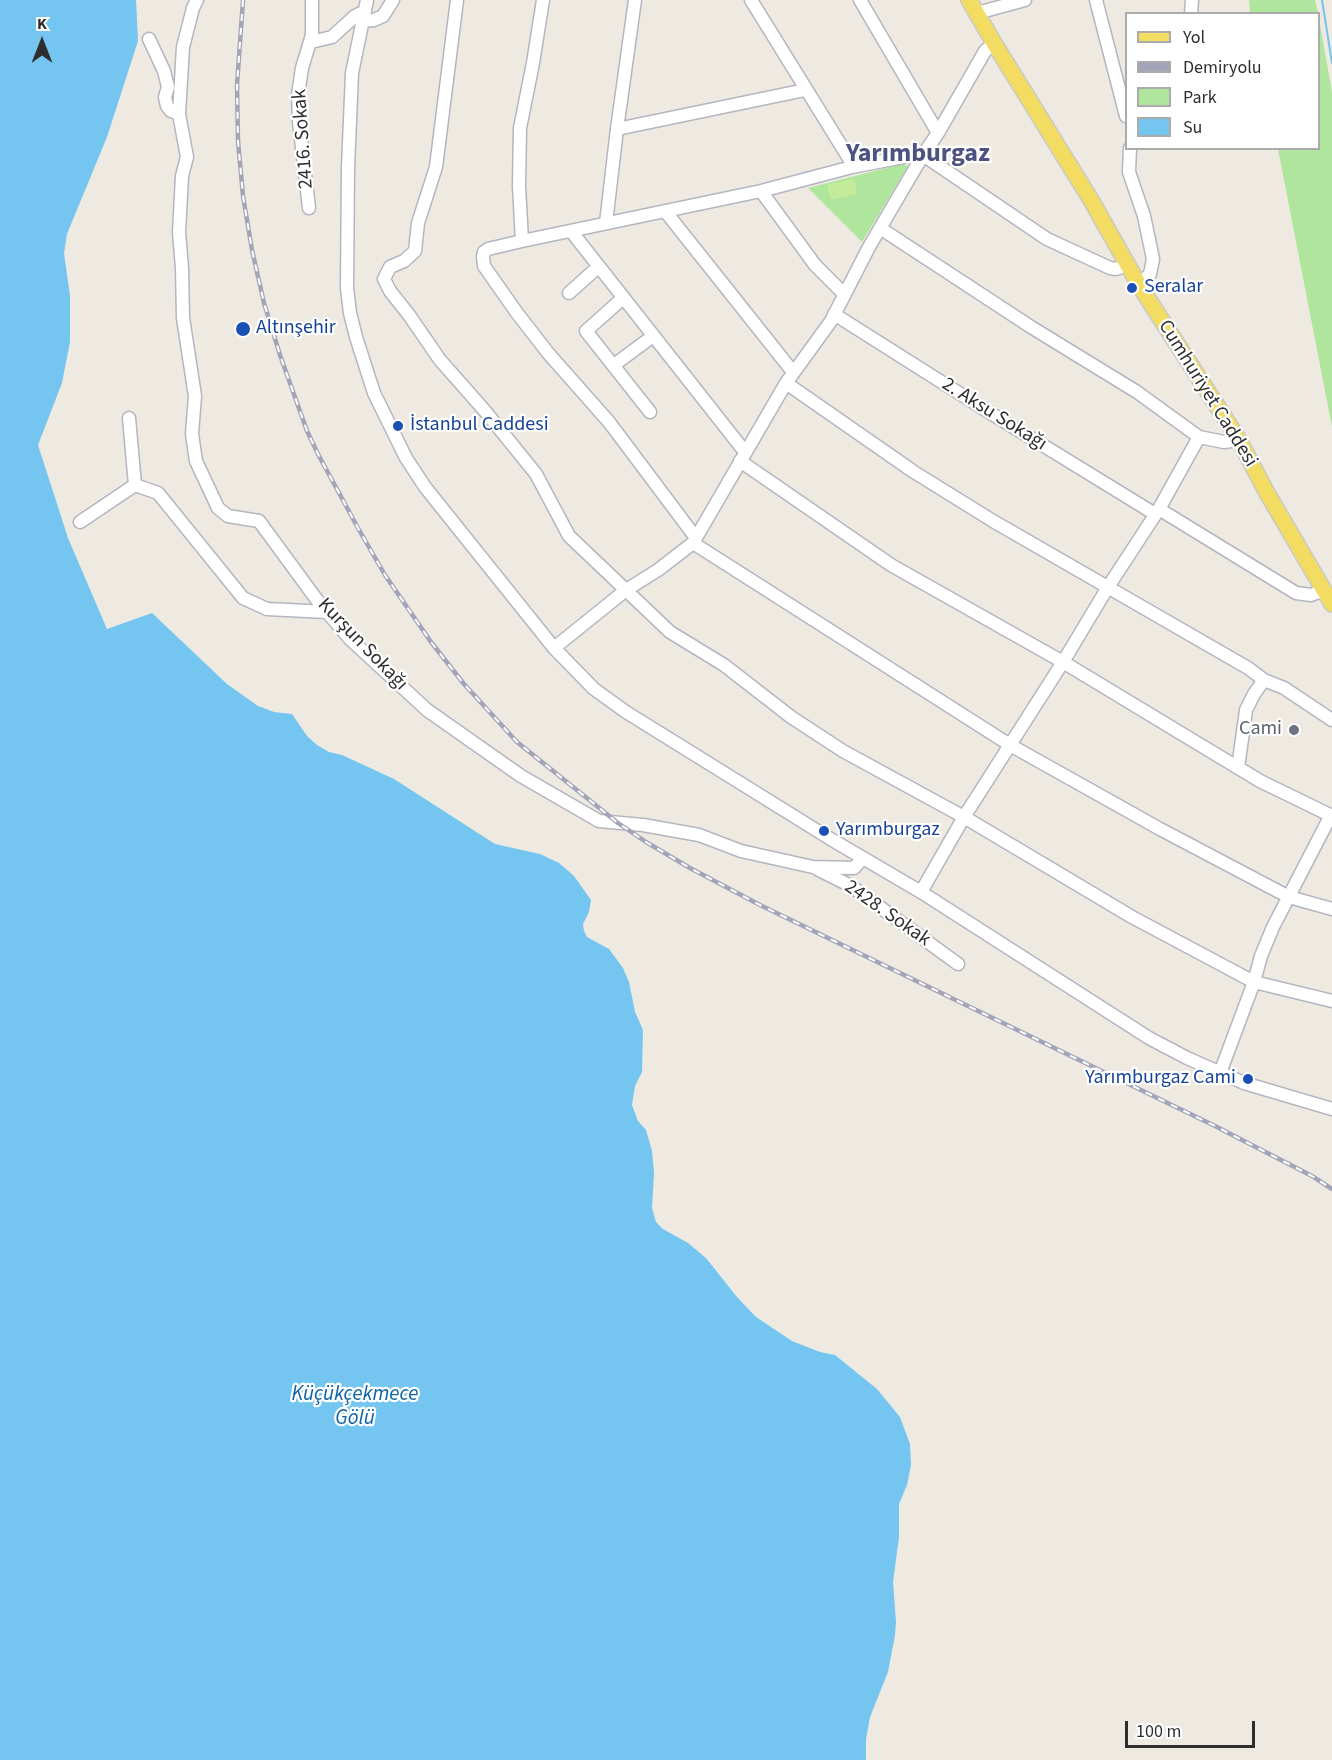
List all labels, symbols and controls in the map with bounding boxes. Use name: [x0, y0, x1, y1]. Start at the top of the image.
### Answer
north arrow: [12, 12, 72, 72]
legend: [1125, 12, 1320, 150]
text: K: [37, 13, 47, 35]
text: Yol: [1183, 25, 1205, 50]
text: Demiryolu: [1183, 55, 1262, 80]
text: Park: [1183, 85, 1217, 110]
street label: 2416. Sokak: [289, 88, 319, 190]
text: Su: [1183, 115, 1202, 140]
district label: Yarımburgaz: [846, 139, 990, 171]
place label: Seralar: [1144, 276, 1203, 300]
marker: Seralar: [1125, 281, 1139, 295]
street label: Cumhuriyet Caddesi: [1152, 316, 1262, 472]
place label: Altınşehir: [256, 317, 336, 341]
marker: Altınşehir: [234, 320, 252, 338]
street label: 2. Aksu Sokağı: [937, 373, 1051, 457]
place label: İstanbul Caddesi: [410, 414, 549, 438]
marker: İstanbul Caddesi: [391, 419, 405, 433]
street label: Kurşun Sokağı: [312, 594, 412, 696]
place label: Cami: [1239, 718, 1282, 742]
marker: Cami: [1287, 723, 1301, 737]
place label: Yarımburgaz: [836, 819, 940, 843]
marker: Yarımburgaz: [817, 824, 831, 838]
street label: 2428. Sokak: [839, 876, 935, 952]
place label: Yarımburgaz Cami: [1085, 1067, 1236, 1091]
marker: Yarımburgaz Cami: [1241, 1072, 1255, 1086]
water label: Küçükçekmece Gölü: [292, 1382, 418, 1432]
scale bar: [1128, 1709, 1258, 1747]
text: 100 m: [1136, 1719, 1181, 1744]

